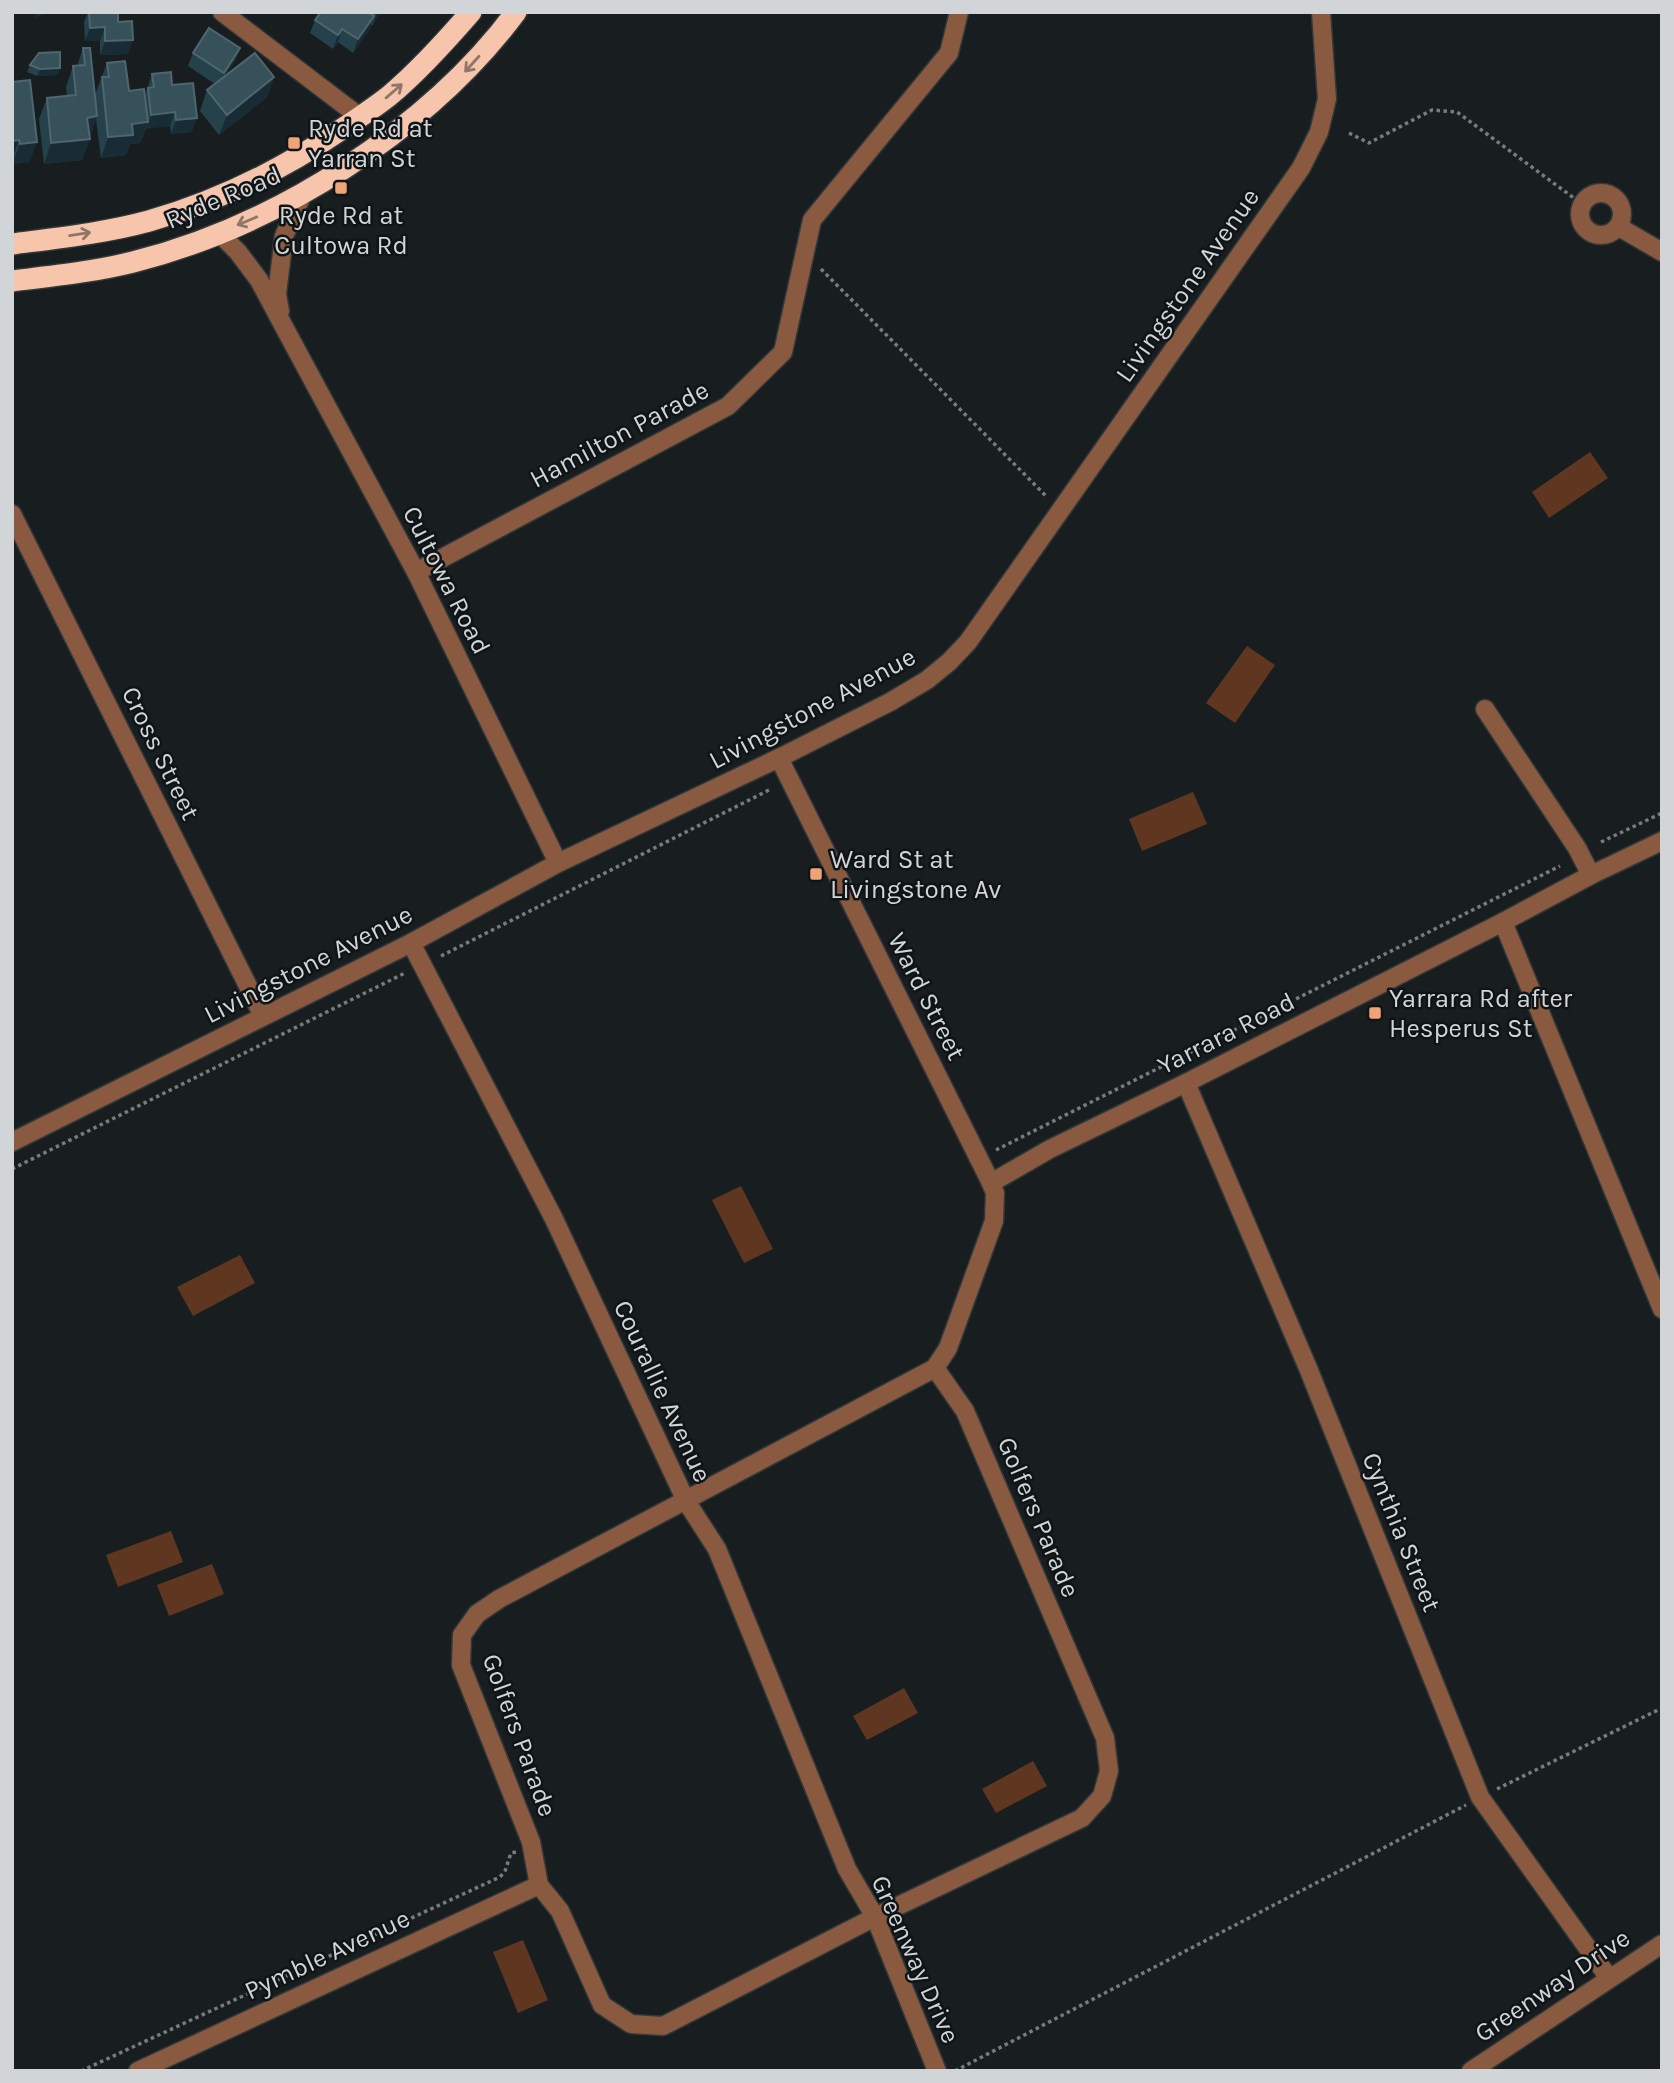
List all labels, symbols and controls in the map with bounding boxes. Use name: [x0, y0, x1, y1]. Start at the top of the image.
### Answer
one-way arrow: [464, 55, 480, 73]
one-way arrow: [385, 83, 403, 99]
place label: Ryde Rd at Yarran St: [308, 113, 433, 174]
marker: Ryde Rd at Yarran St: [286, 135, 302, 151]
street label: Ryde Road: [161, 159, 286, 236]
marker: Ryde Rd at Cultowa Rd: [333, 180, 349, 196]
street label: Livingstone Avenue: [1109, 182, 1266, 388]
place label: Ryde Rd at Cultowa Rd: [274, 200, 408, 261]
one-way arrow: [236, 215, 258, 228]
one-way arrow: [68, 227, 91, 240]
street label: Hamilton Parade: [525, 374, 714, 495]
street label: Cultowa Road: [396, 501, 497, 659]
street label: Livingstone Avenue: [704, 641, 921, 776]
street label: Cross Street: [115, 682, 206, 825]
place label: Ward St at Livingstone Av: [830, 844, 1001, 905]
marker: Ward St at Livingstone Av: [808, 866, 824, 882]
street label: Livingstone Avenue: [199, 899, 418, 1030]
street label: Ward Street: [881, 927, 972, 1065]
place label: Yarrara Rd after Hesperus St: [1389, 983, 1573, 1044]
street label: Yarrara Road: [1152, 986, 1300, 1081]
marker: Yarrara Rd after Hesperus St: [1367, 1005, 1383, 1021]
street label: Courallie Avenue: [607, 1295, 718, 1487]
street label: Golfers Parade: [991, 1432, 1086, 1602]
street label: Cynthia Street: [1356, 1448, 1448, 1616]
street label: Golfers Parade: [476, 1650, 563, 1821]
street label: Greenway Drive: [865, 1870, 966, 2048]
street label: Pymble Avenue: [240, 1903, 415, 2006]
street label: Greenway Drive: [1469, 1922, 1636, 2049]

